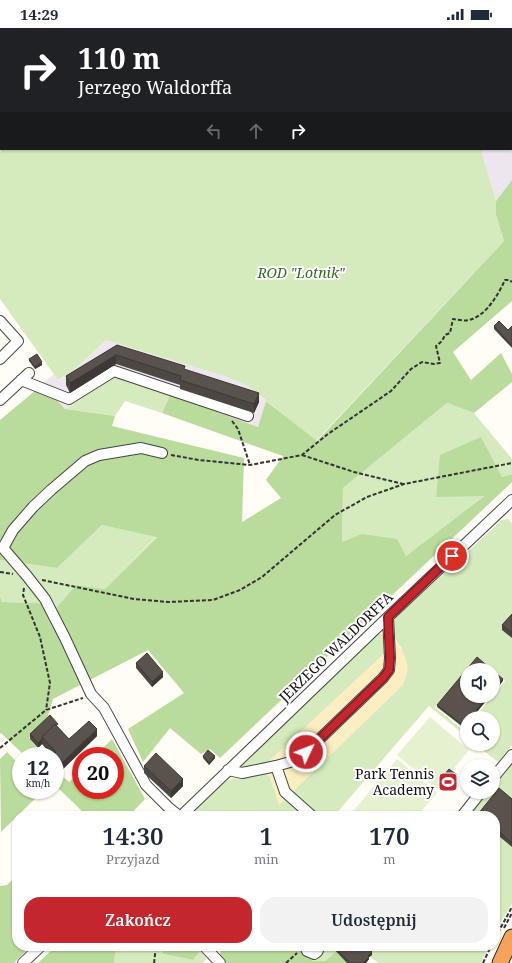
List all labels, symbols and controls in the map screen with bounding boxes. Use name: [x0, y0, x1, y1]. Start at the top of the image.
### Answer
text: 14:29: [20, 4, 58, 24]
text: 110 m: [78, 39, 160, 77]
icon: right: [12, 44, 64, 96]
text: Jerzego Waldorffa: [78, 75, 232, 99]
icon: left: [203, 120, 225, 142]
icon: ahead: [245, 120, 267, 142]
icon: right: [287, 120, 309, 142]
park label: ROD "Lotnik": [256, 263, 346, 282]
pin: [435, 539, 469, 573]
icon: arrive: [441, 545, 463, 567]
street label: JERZEGO WALDORFFA: [274, 587, 397, 707]
map controls: [460, 663, 500, 799]
button: sound: [460, 663, 500, 703]
button: search: [460, 711, 500, 751]
position arrow: [285, 731, 327, 773]
speed limit sign: 20: [72, 747, 124, 799]
text: 12: [27, 754, 49, 781]
button: layers: [460, 759, 500, 799]
place label: Park Tennis Academy: [355, 764, 434, 799]
sports icon: Park Tennis Academy: [437, 771, 459, 793]
text: km/h: [26, 776, 50, 790]
text: 14:30: [102, 819, 164, 852]
text: 1: [260, 819, 273, 852]
text: 170: [369, 819, 410, 852]
text: Przyjazd: [106, 850, 160, 868]
text: min: [254, 850, 279, 868]
text: m: [383, 850, 395, 868]
button: Zakończ: [24, 897, 252, 943]
button: Udostępnij: [260, 897, 488, 943]

